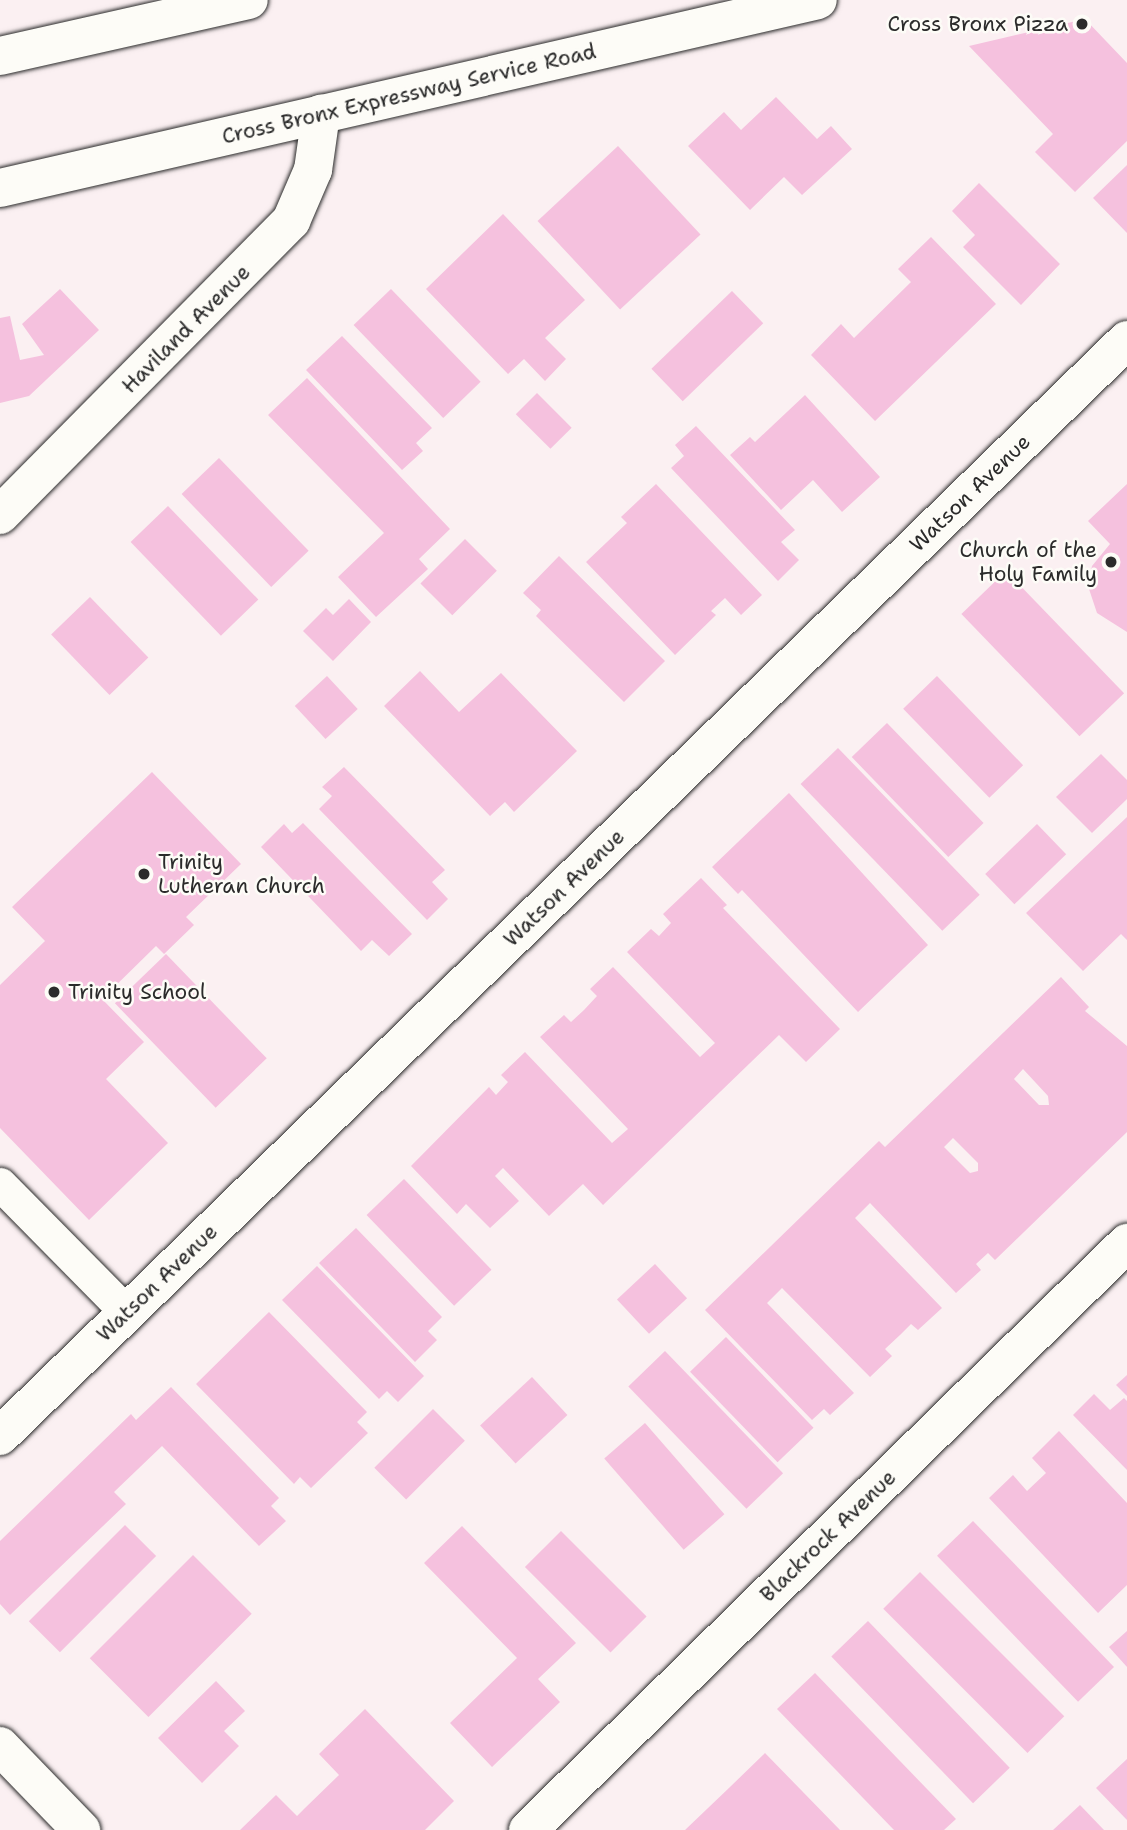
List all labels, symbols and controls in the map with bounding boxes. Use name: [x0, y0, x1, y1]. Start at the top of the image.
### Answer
place label: Cross Bronx Pizza: [888, 11, 1068, 37]
marker: Cross Bronx Pizza: [1074, 16, 1090, 32]
street label: Cross Bronx Expressway Service Road: [219, 39, 599, 149]
street label: Haviland Avenue: [117, 260, 255, 398]
street label: Watson Avenue: [904, 429, 1036, 557]
place label: Church of the Holy Family: [959, 537, 1097, 587]
marker: Church of the Holy Family: [1103, 554, 1119, 570]
street label: Watson Avenue: [498, 824, 630, 952]
place label: Trinity Lutheran Church: [158, 849, 325, 899]
marker: Trinity Lutheran Church: [136, 866, 152, 882]
place label: Trinity School: [68, 979, 206, 1005]
marker: Trinity School: [46, 984, 62, 1000]
street label: Watson Avenue: [91, 1219, 223, 1347]
street label: Blackrock Avenue: [755, 1465, 901, 1607]

